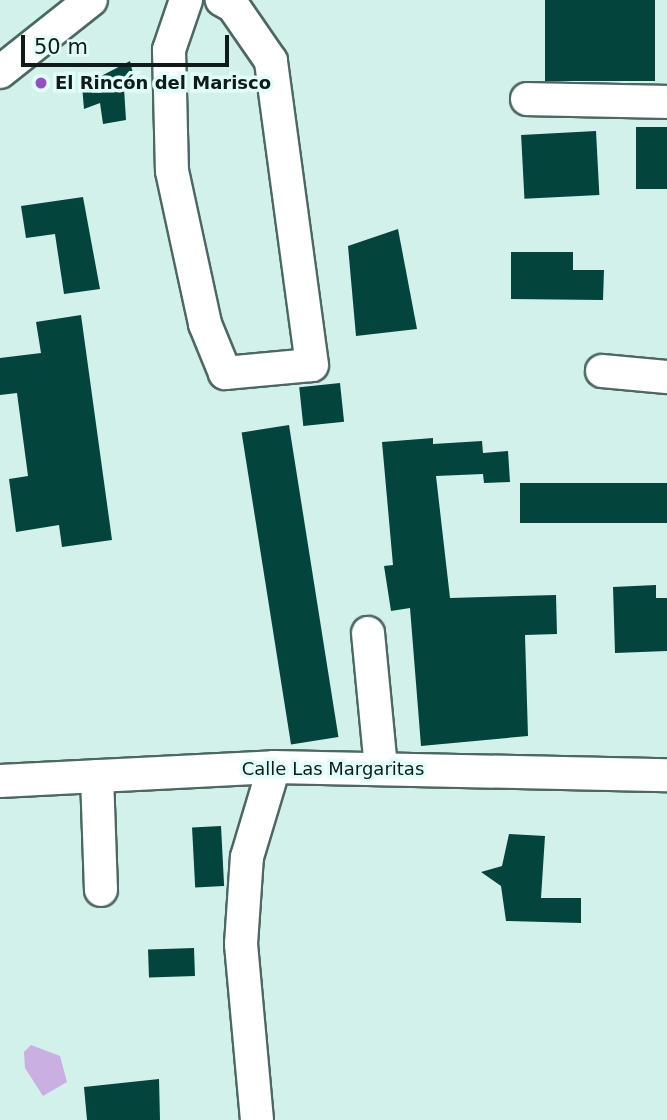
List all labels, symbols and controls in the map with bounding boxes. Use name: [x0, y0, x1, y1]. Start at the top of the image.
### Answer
scale bar: [24, 21, 233, 65]
text: 50 m: [34, 35, 88, 59]
place label: El Rincón del Marisco: [55, 72, 271, 94]
marker: El Rincón del Marisco: [33, 75, 49, 91]
street label: Calle Las Margaritas: [242, 758, 424, 780]

